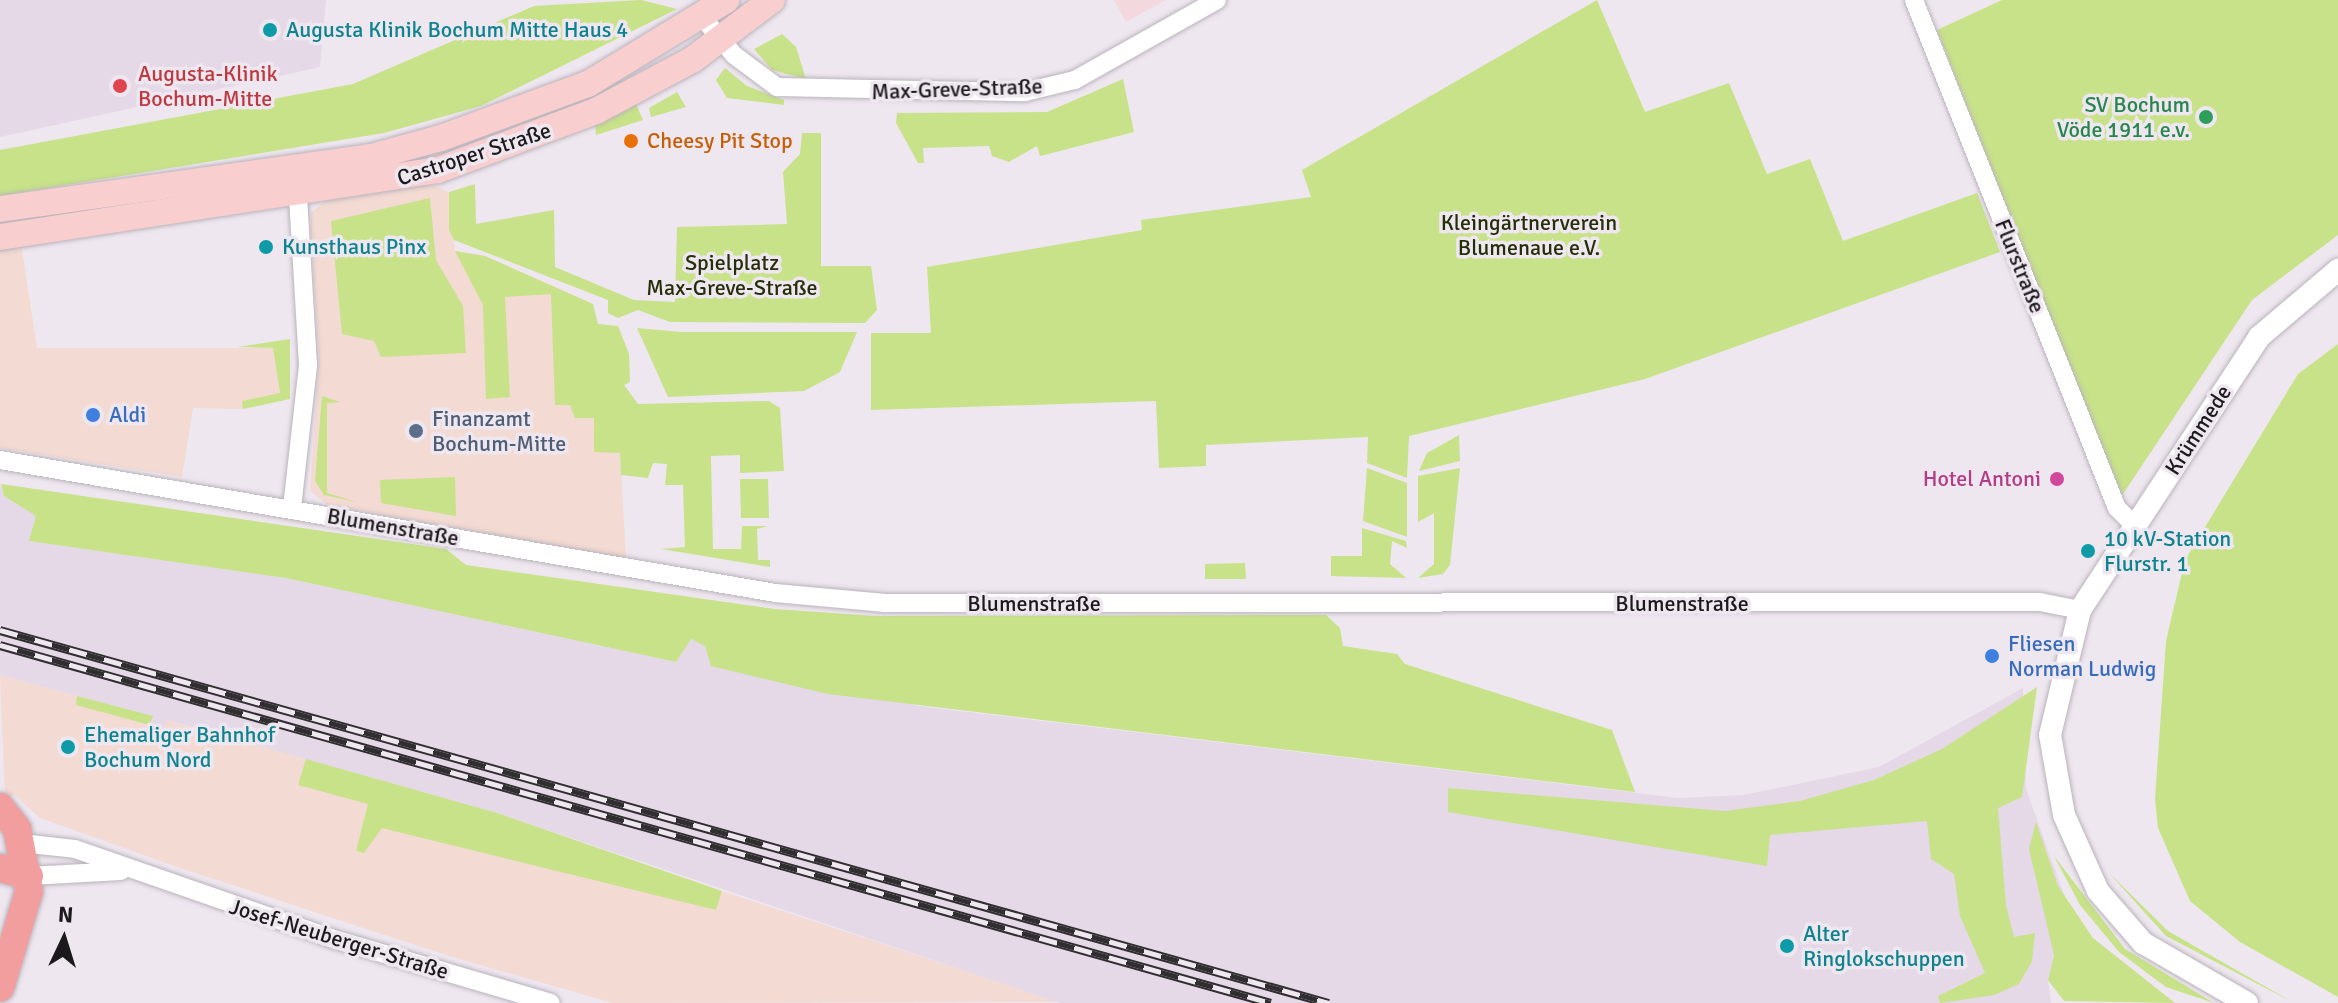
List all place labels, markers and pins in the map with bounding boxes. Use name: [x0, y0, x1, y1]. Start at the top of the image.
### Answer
place label: Augusta Klinik Bochum Mitte Haus 4: [286, 17, 628, 43]
marker: Augusta Klinik Bochum Mitte Haus 4: [261, 21, 279, 39]
place label: Augusta-Klinik Bochum-Mitte: [138, 60, 278, 112]
marker: Augusta-Klinik Bochum-Mitte: [109, 75, 131, 97]
place label: SV Bochum Vöde 1911 e.v.: [2057, 91, 2190, 142]
marker: SV Bochum Vöde 1911 e.v.: [2197, 108, 2215, 126]
place label: Cheesy Pit Stop: [647, 128, 793, 154]
marker: Cheesy Pit Stop: [622, 132, 640, 150]
place label: Kunsthaus Pinx: [282, 234, 426, 260]
marker: Kunsthaus Pinx: [257, 238, 275, 256]
place label: Aldi: [109, 402, 146, 428]
place label: Finanzamt Bochum-Mitte: [432, 405, 566, 456]
marker: Aldi: [84, 406, 102, 424]
marker: Finanzamt Bochum-Mitte: [407, 422, 425, 440]
place label: Hotel Antoni: [1923, 466, 2041, 492]
marker: Hotel Antoni: [2048, 470, 2066, 488]
place label: 10 kV-Station Flurstr. 1: [2104, 525, 2231, 576]
marker: 10 kV-Station Flurstr. 1: [2079, 542, 2097, 560]
place label: Fliesen Norman Ludwig: [2008, 630, 2156, 682]
marker: Fliesen Norman Ludwig: [1983, 647, 2001, 665]
place label: Ehemaliger Bahnhof Bochum Nord: [84, 721, 275, 772]
marker: Ehemaliger Bahnhof Bochum Nord: [59, 738, 77, 756]
place label: Alter Ringlokschuppen: [1803, 920, 1965, 972]
marker: Alter Ringlokschuppen: [1778, 937, 1796, 955]

